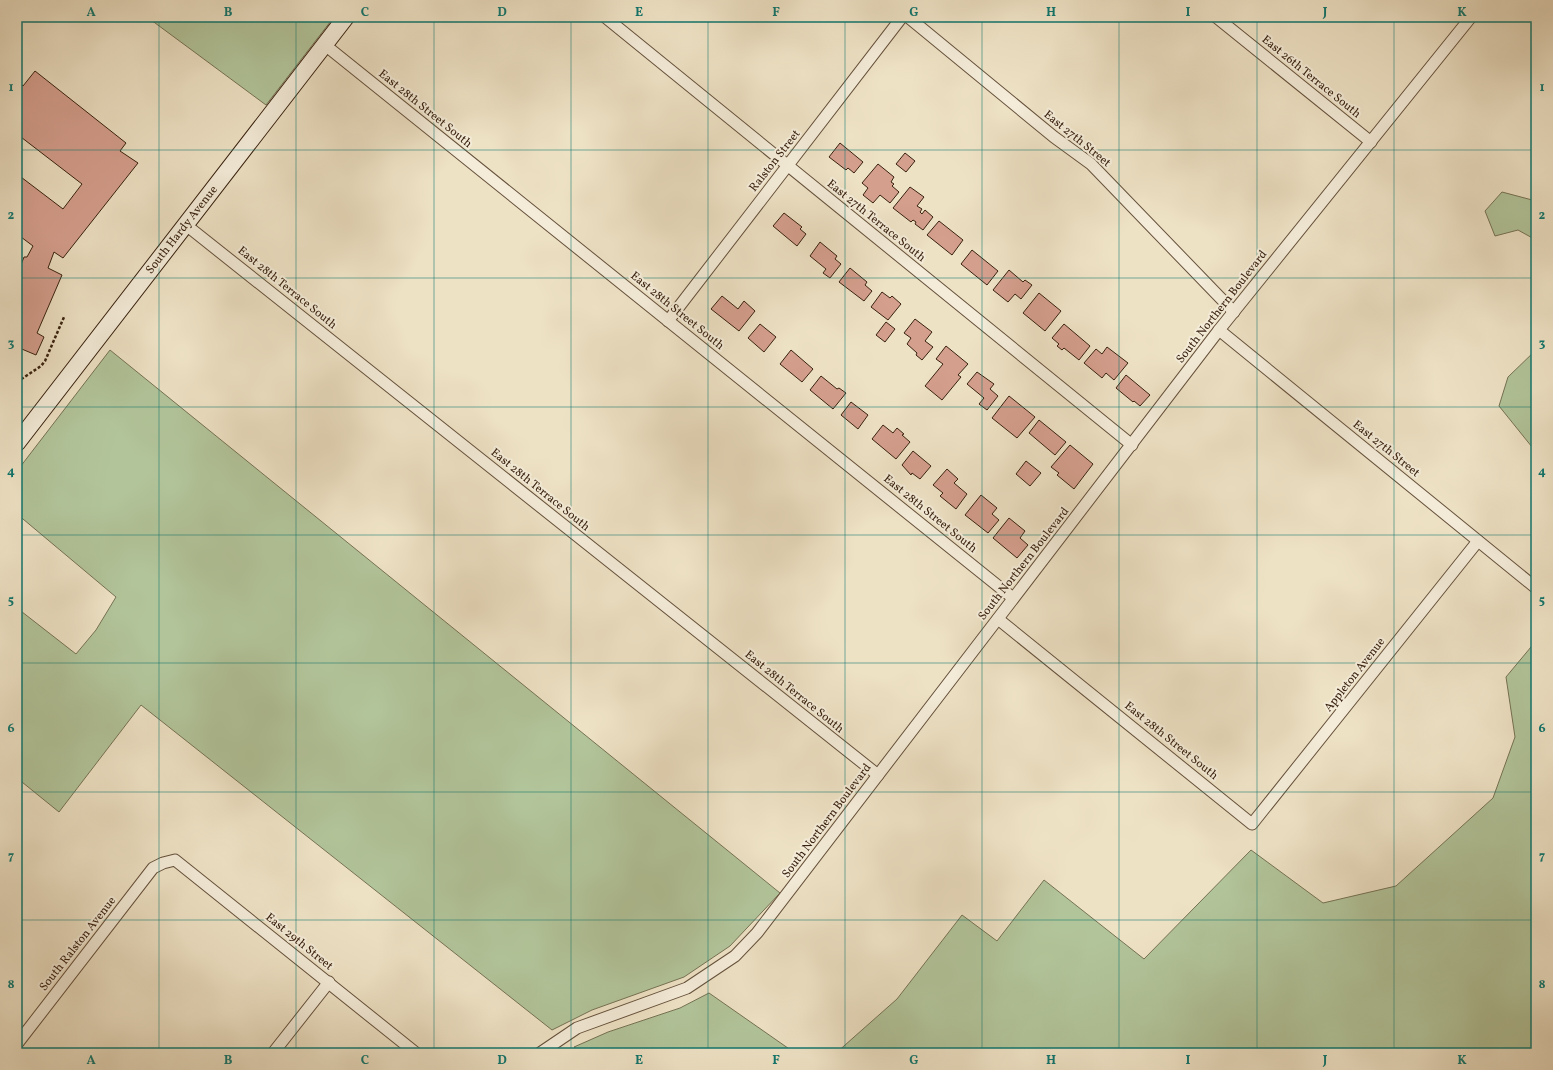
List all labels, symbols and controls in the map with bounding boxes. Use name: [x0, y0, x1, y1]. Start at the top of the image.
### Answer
text: A: [86, 4, 96, 22]
text: B: [224, 4, 233, 22]
text: C: [361, 4, 369, 22]
text: D: [497, 4, 507, 22]
text: E: [635, 4, 643, 22]
text: F: [772, 4, 780, 22]
text: G: [909, 4, 919, 22]
text: H: [1046, 4, 1056, 22]
text: I: [1186, 4, 1191, 22]
text: J: [1322, 4, 1328, 22]
text: K: [1457, 4, 1467, 22]
street label: East 26th Terrace South: [1258, 32, 1364, 122]
street label: East 28th Street South: [375, 66, 475, 152]
text: 1: [8, 79, 14, 97]
text: 1: [1539, 79, 1545, 97]
street label: East 27th Street: [1040, 107, 1114, 171]
street label: Ralston Street: [746, 127, 804, 195]
street label: East 27th Terrace South: [823, 176, 929, 266]
street label: South Hardy Avenue: [142, 182, 222, 278]
text: 2: [8, 207, 15, 225]
text: 2: [1539, 207, 1546, 225]
street label: East 28th Terrace South: [234, 243, 340, 333]
street label: South Northern Boulevard: [1173, 247, 1271, 367]
street label: East 28th Street South: [627, 268, 727, 354]
text: 3: [8, 335, 15, 353]
text: 3: [1539, 335, 1546, 353]
street label: East 27th Street: [1349, 417, 1423, 481]
street label: East 28th Terrace South: [487, 445, 593, 535]
text: 4: [7, 463, 15, 481]
text: 4: [1538, 463, 1546, 481]
street label: East 28th Street South: [880, 471, 980, 557]
street label: South Northern Boulevard: [975, 504, 1073, 624]
text: 5: [8, 592, 14, 610]
text: 5: [1539, 592, 1545, 610]
street label: Appleton Avenue: [1321, 634, 1389, 715]
street label: East 28th Terrace South: [741, 647, 847, 737]
street label: East 28th Street South: [1121, 698, 1221, 784]
text: 6: [7, 720, 15, 738]
text: 6: [1538, 720, 1546, 738]
street label: South Northern Boulevard: [779, 760, 875, 881]
text: 7: [8, 848, 14, 866]
text: 7: [1539, 848, 1545, 866]
street label: South Ralston Avenue: [36, 893, 120, 995]
street label: East 29th Street: [262, 910, 336, 974]
text: 8: [7, 976, 15, 994]
text: 8: [1538, 976, 1546, 994]
text: A: [86, 1052, 96, 1070]
text: B: [224, 1052, 233, 1070]
text: C: [361, 1052, 369, 1070]
text: D: [497, 1052, 507, 1070]
text: E: [635, 1052, 643, 1070]
text: F: [772, 1052, 780, 1070]
text: G: [909, 1052, 919, 1070]
text: H: [1046, 1052, 1056, 1070]
text: I: [1186, 1052, 1191, 1070]
text: J: [1322, 1052, 1328, 1070]
text: K: [1457, 1052, 1467, 1070]

